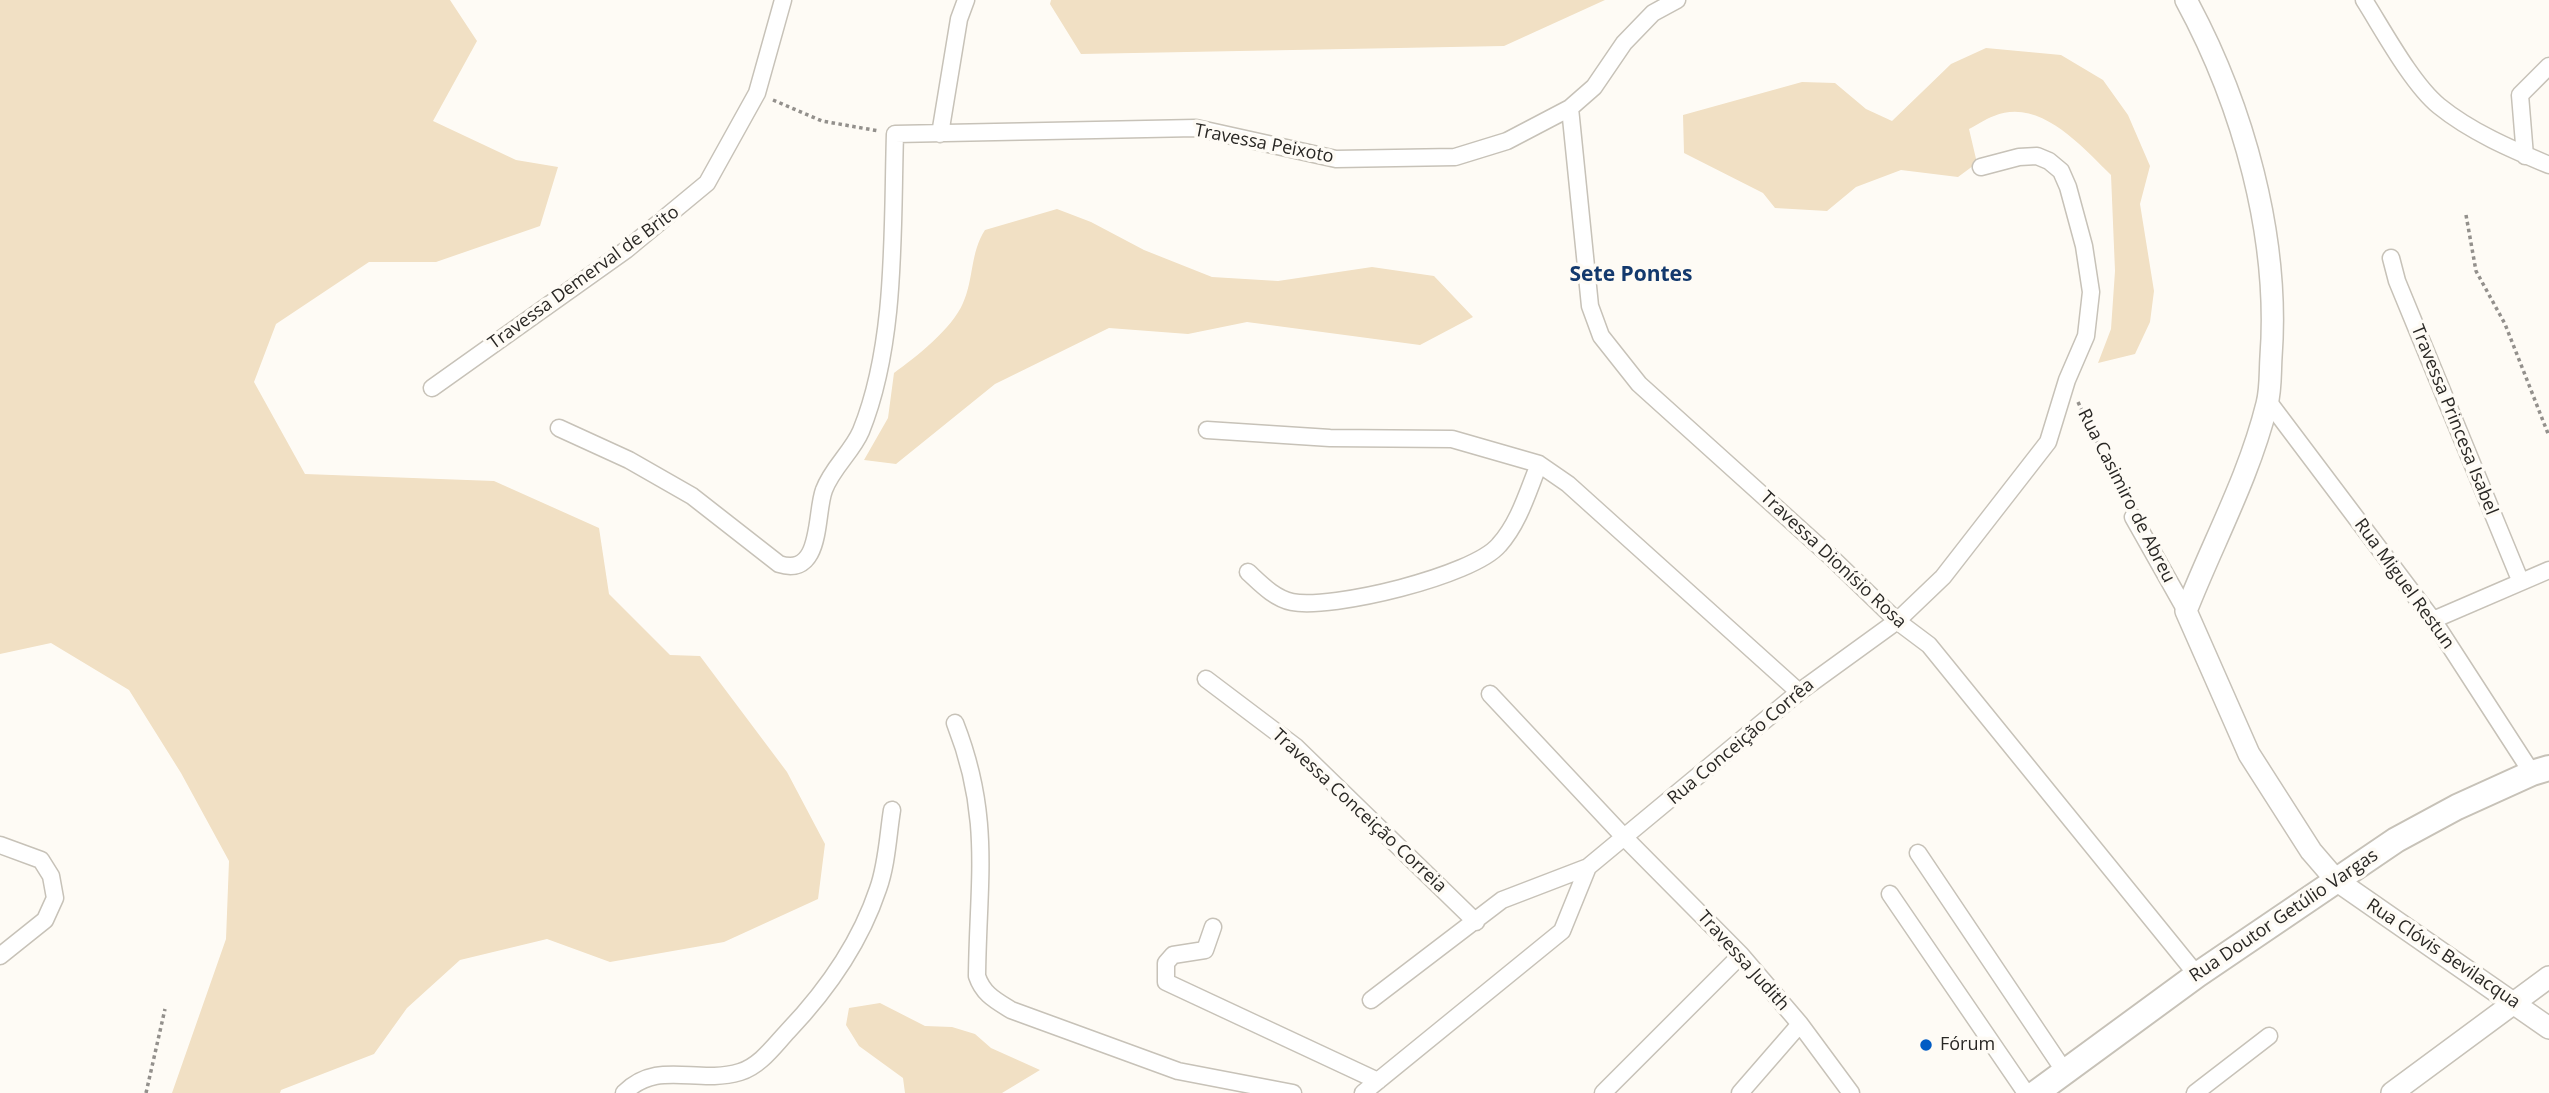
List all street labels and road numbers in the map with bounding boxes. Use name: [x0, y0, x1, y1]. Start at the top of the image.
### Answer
street label: Travessa Peixoto: [1193, 120, 1335, 168]
street label: Travessa Demerval de Brito: [485, 202, 683, 354]
street label: Travessa Princesa Isabel: [2406, 322, 2502, 518]
street label: Rua Casimiro de Abreu: [2073, 406, 2179, 586]
street label: Travessa Dionísio Rosa: [1756, 487, 1910, 633]
street label: Rua Miguel Restun: [2349, 515, 2459, 653]
street label: Rua Conceição Corrêa: [1663, 674, 1819, 810]
street label: Travessa Conceição Correia: [1267, 725, 1451, 897]
street label: Rua Doutor Getúlio Vargas: [2186, 845, 2382, 987]
street label: Rua Clóvis Bevilacqua: [2362, 894, 2524, 1014]
street label: Travessa Judith: [1692, 907, 1794, 1015]

